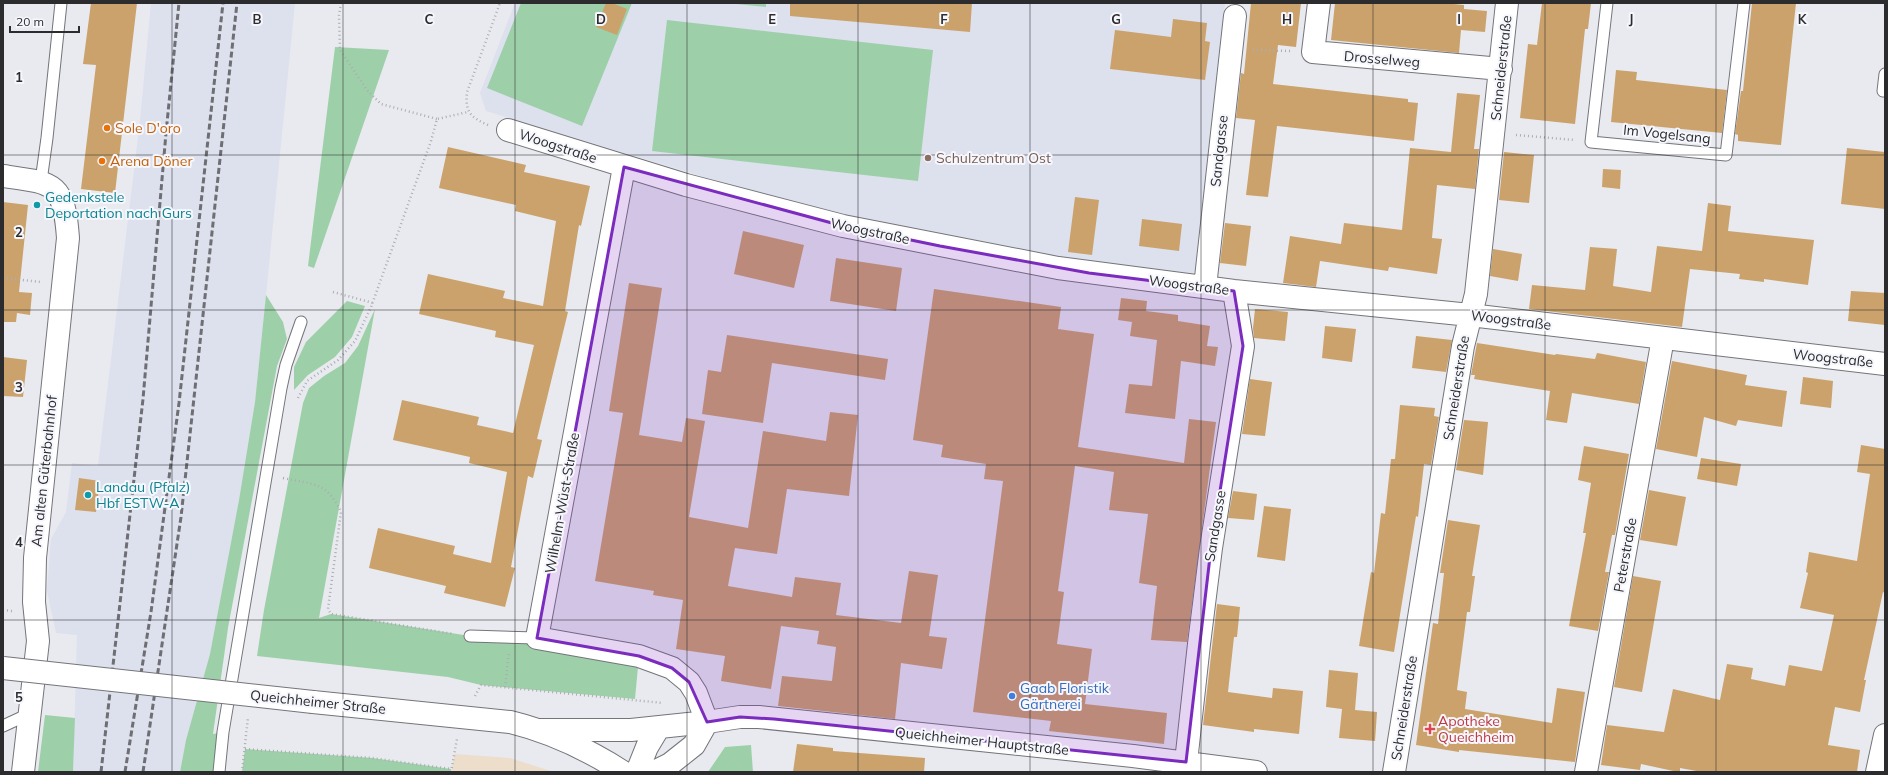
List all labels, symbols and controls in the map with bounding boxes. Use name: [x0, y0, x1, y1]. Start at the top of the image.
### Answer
scale bar: [10, 8, 79, 34]
text: B: [253, 11, 262, 27]
text: C: [425, 11, 434, 27]
text: D: [596, 11, 606, 27]
text: E: [768, 11, 776, 27]
text: F: [940, 11, 948, 27]
text: G: [1111, 11, 1121, 27]
text: H: [1282, 11, 1292, 27]
text: I: [1457, 11, 1461, 27]
text: J: [1629, 11, 1633, 27]
text: K: [1798, 11, 1808, 27]
text: 20 m: [16, 14, 44, 29]
street label: Schneiderstraße: [1487, 14, 1515, 122]
street label: Drosselweg: [1343, 47, 1421, 71]
text: 1: [15, 69, 23, 85]
street label: Sandgasse: [1206, 114, 1232, 188]
place label: Sole D'oro: [115, 119, 181, 137]
street label: Im Vogelsang: [1622, 120, 1712, 148]
marker: Sole D'oro: [102, 123, 112, 133]
street label: Woogstraße: [517, 125, 599, 167]
place label: Schulzentrum Ost: [936, 149, 1051, 167]
place label: Arena Döner: [110, 152, 193, 170]
marker: Schulzentrum Ost: [923, 153, 933, 163]
marker: Arena Döner: [97, 156, 107, 166]
place label: Gedenkstele Deportation nach Gurs: [45, 188, 192, 222]
marker: Gedenkstele Deportation nach Gurs: [32, 200, 42, 210]
street label: Woogstraße: [829, 214, 911, 248]
text: 2: [15, 224, 23, 240]
street label: Woogstraße: [1148, 271, 1230, 299]
street label: Woogstraße: [1470, 306, 1552, 334]
street label: Schneiderstraße: [1439, 334, 1473, 442]
street label: Woogstraße: [1792, 345, 1874, 371]
text: 3: [15, 379, 23, 395]
street label: Am alten Güterbahnhof: [27, 394, 61, 548]
street label: Wilhelm-Wüst-Straße: [541, 431, 583, 575]
place label: Landau (Pfalz) Hbf ESTW-A: [96, 478, 190, 512]
street label: Sandgasse: [1200, 489, 1230, 563]
marker: Landau (Pfalz) Hbf ESTW-A: [83, 490, 93, 500]
street label: Peterstraße: [1610, 516, 1640, 594]
text: 4: [15, 534, 23, 550]
street label: Schneiderstraße: [1387, 654, 1421, 762]
place label: Gaab Floristik Gärtnerei: [1020, 679, 1110, 713]
street label: Queichheimer Straße: [249, 686, 387, 718]
text: 5: [15, 689, 23, 705]
marker: Gaab Floristik Gärtnerei: [1007, 691, 1017, 701]
place label: Apotheke Queichheim: [1438, 712, 1514, 746]
street label: Queichheimer Hauptstraße: [894, 723, 1070, 759]
marker: Apotheke Queichheim: [1425, 724, 1435, 734]

